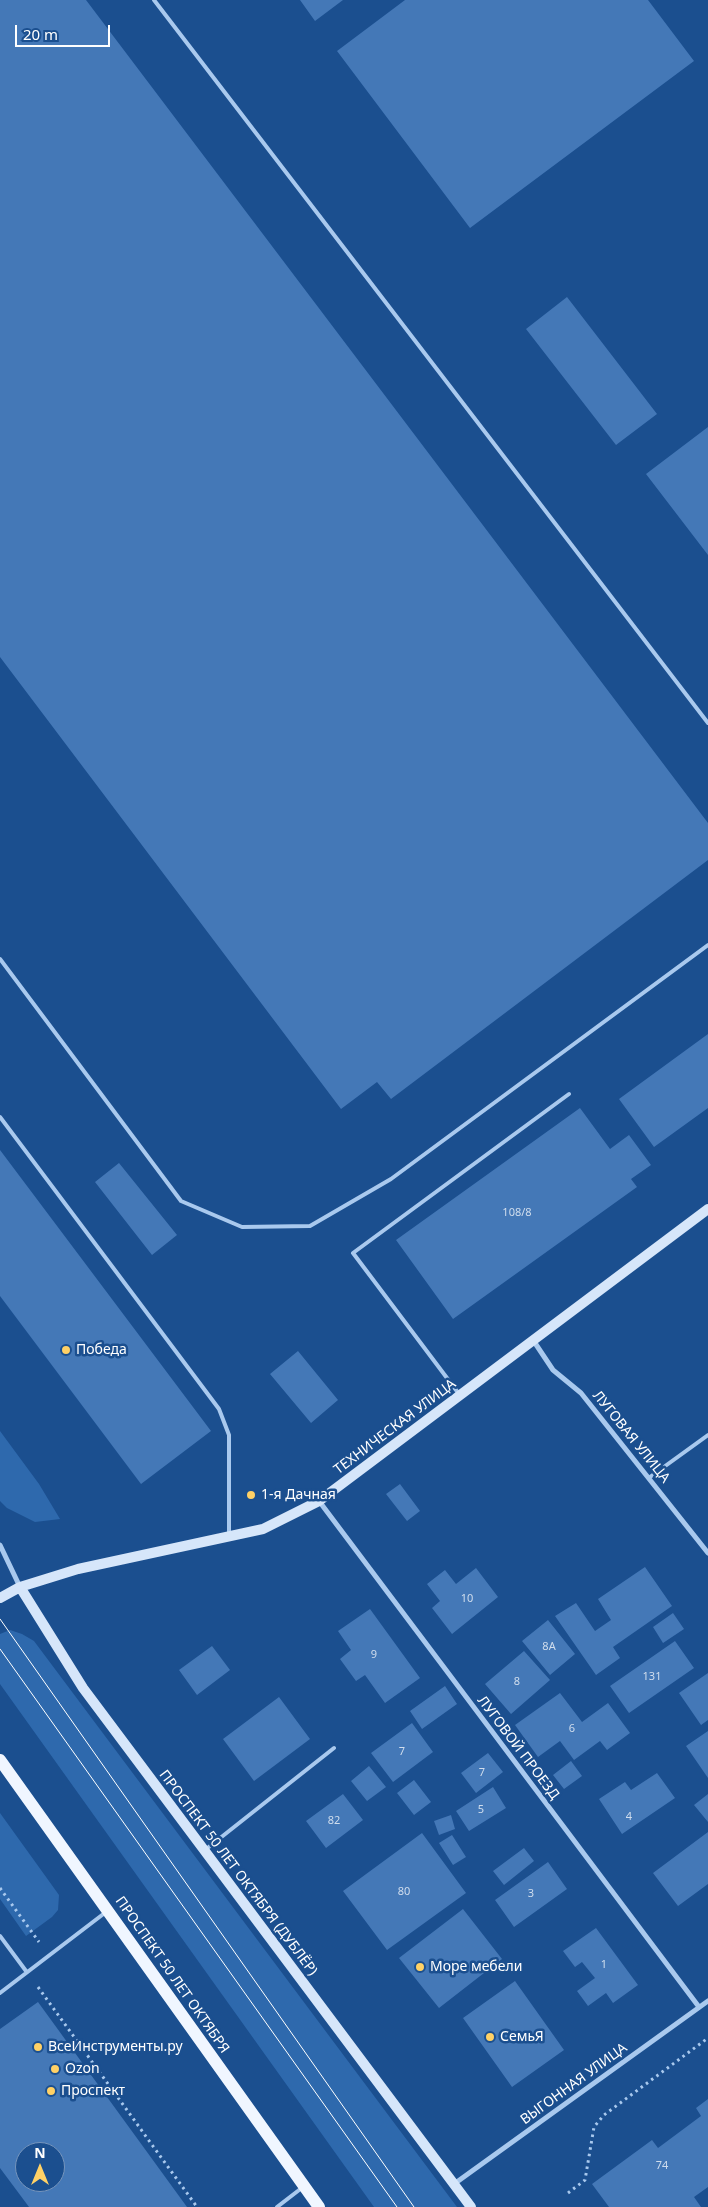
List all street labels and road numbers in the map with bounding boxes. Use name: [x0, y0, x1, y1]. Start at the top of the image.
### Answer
street label: ТЕХНИЧЕСКАЯ УЛИЦА: [331, 1376, 459, 1478]
street label: ЛУГОВАЯ УЛИЦА: [589, 1388, 673, 1486]
street label: ЛУГОВОЙ ПРОЕЗД: [474, 1693, 562, 1803]
street label: ПРОСПЕКТ 50 ЛЕТ ОКТЯБРЯ (ДУБЛЁР): [155, 1767, 321, 1979]
street label: ПРОСПЕКТ 50 ЛЕТ ОКТЯБРЯ: [111, 1893, 233, 2057]
street label: ВЫГОННАЯ УЛИЦА: [517, 2040, 631, 2128]

